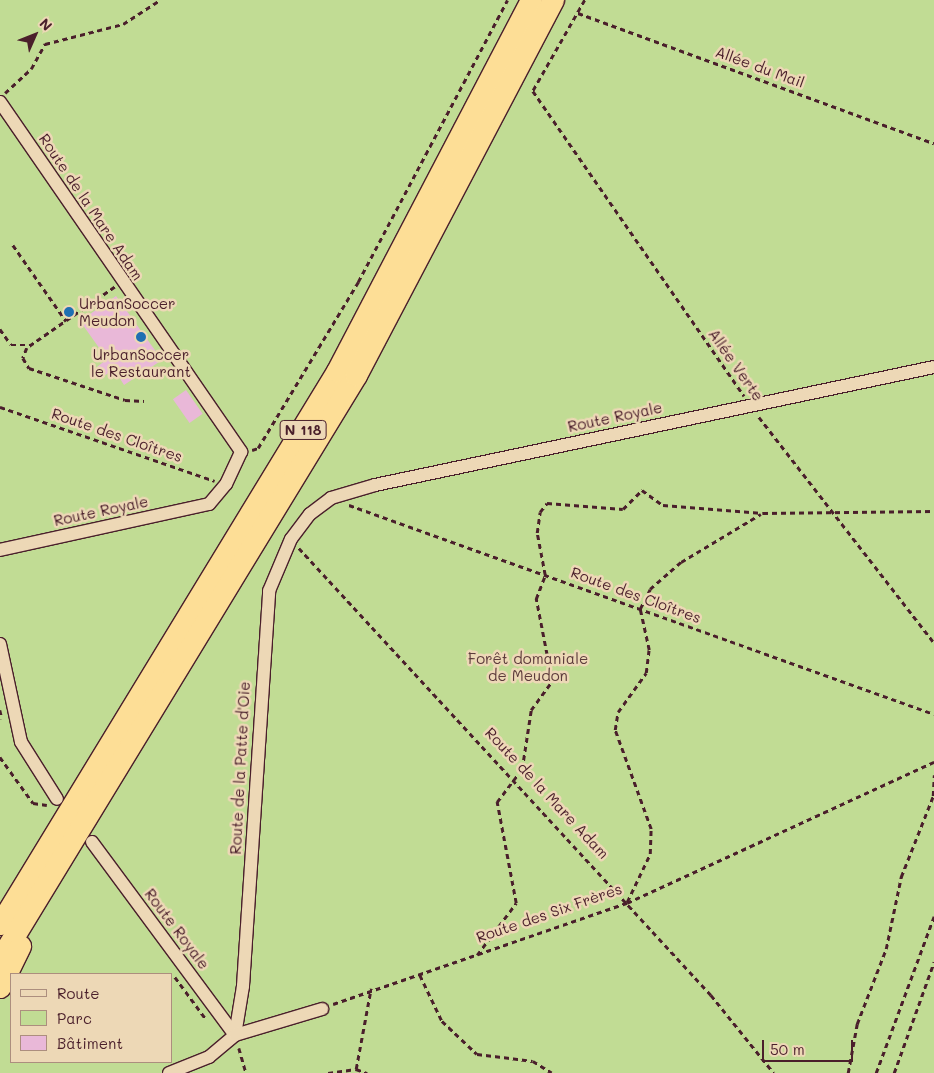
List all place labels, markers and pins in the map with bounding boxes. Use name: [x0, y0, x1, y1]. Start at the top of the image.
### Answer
place label: UrbanSoccer Meudon: [79, 294, 176, 329]
marker: UrbanSoccer Meudon: [63, 306, 75, 318]
marker: UrbanSoccer le Restaurant: [135, 331, 147, 343]
place label: UrbanSoccer le Restaurant: [91, 345, 191, 380]

